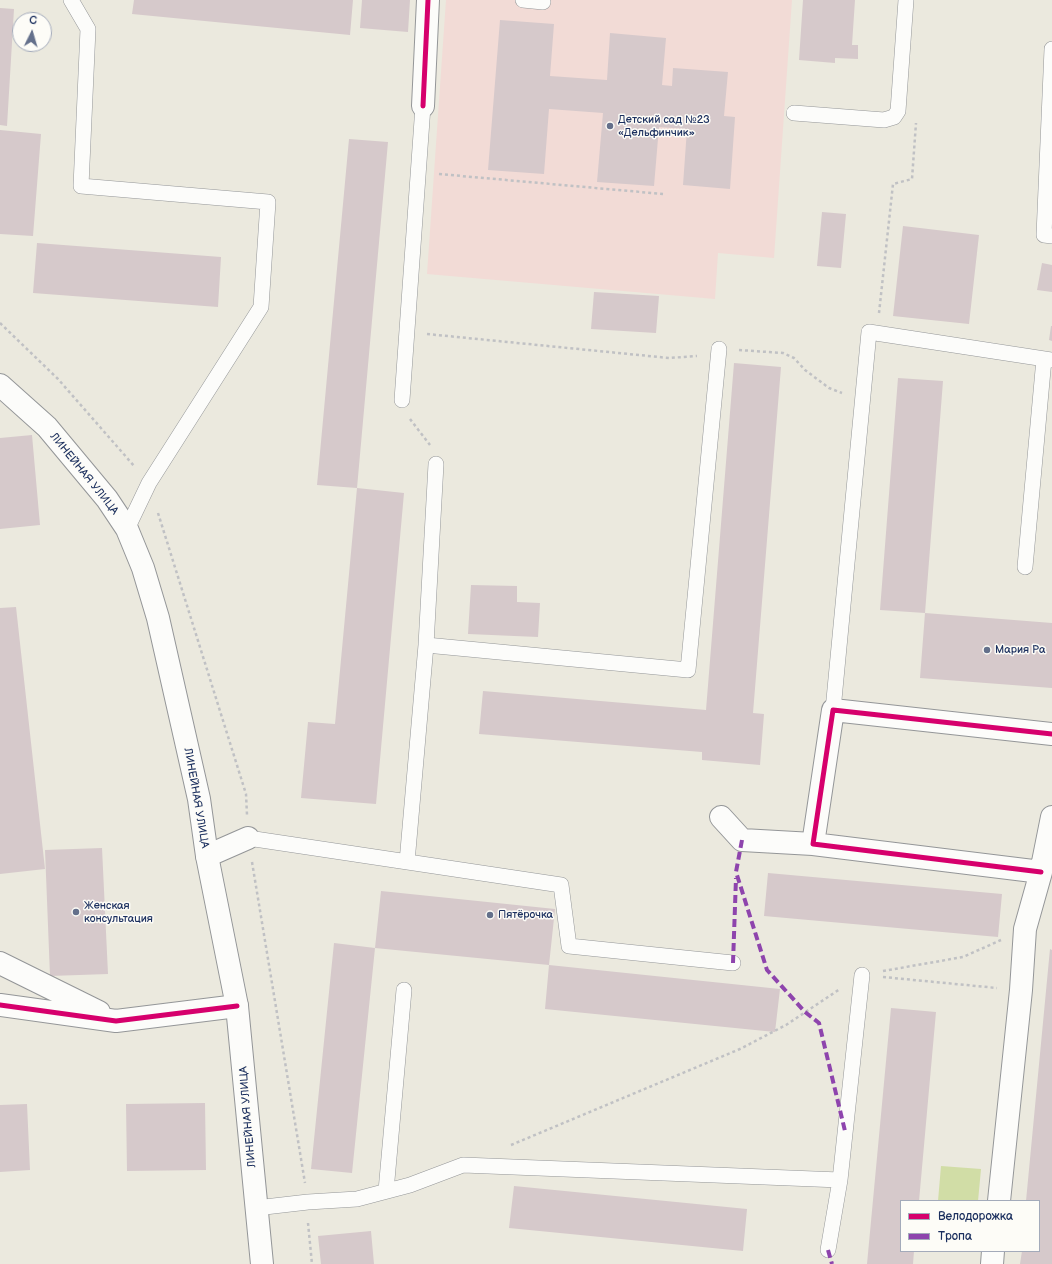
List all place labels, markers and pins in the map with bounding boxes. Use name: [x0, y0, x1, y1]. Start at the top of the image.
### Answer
place label: Детский сад №23 «Дельфинчик»: [618, 113, 710, 139]
marker: Детский сад №23 «Дельфинчик»: [605, 121, 615, 131]
place label: Мария Ра: [995, 643, 1046, 657]
marker: Мария Ра: [982, 645, 992, 655]
place label: Женская консультация: [84, 899, 153, 925]
marker: Женская консультация: [71, 907, 81, 917]
place label: Пятёрочка: [498, 908, 553, 922]
marker: Пятёрочка: [485, 910, 495, 920]

